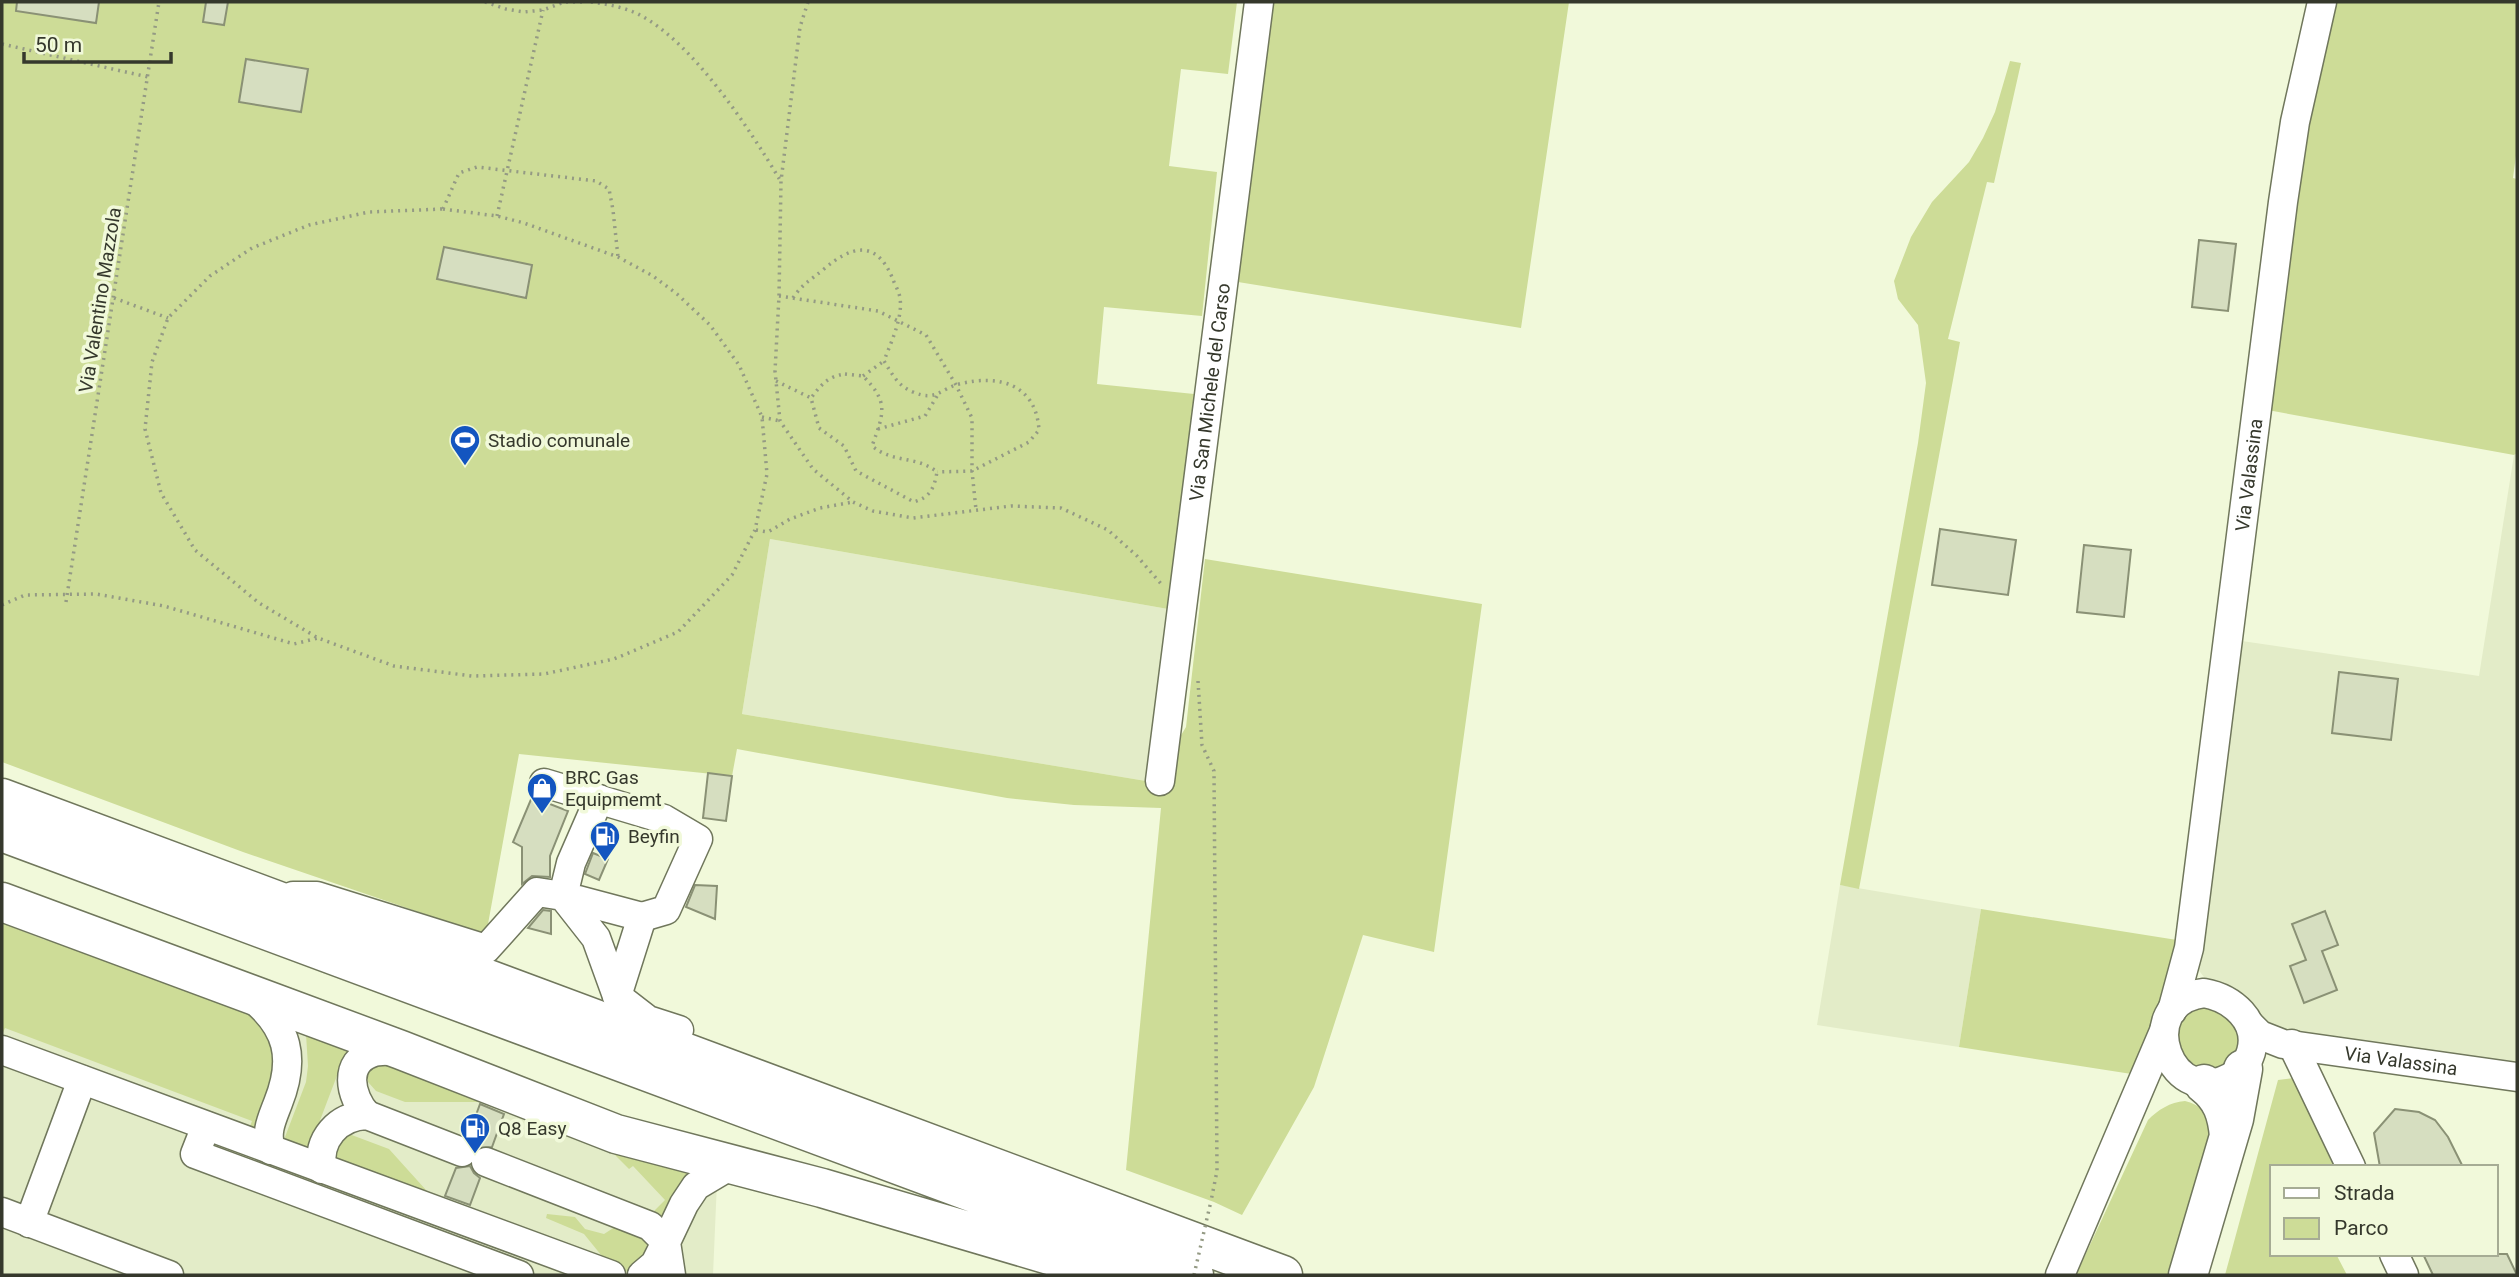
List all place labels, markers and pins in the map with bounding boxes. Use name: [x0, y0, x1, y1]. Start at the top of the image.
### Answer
sports icon: Stadio comunale: [448, 423, 482, 467]
place label: Stadio comunale: [488, 429, 630, 452]
place label: BRC Gas Equipmemt: [565, 766, 662, 811]
shop icon: BRC Gas Equipmemt: [525, 771, 559, 815]
fuel station icon: Beyfin: [588, 819, 622, 863]
place label: Beyfin: [628, 825, 680, 848]
fuel station icon: Q8 Easy: [458, 1111, 492, 1155]
place label: Q8 Easy: [498, 1117, 566, 1140]

